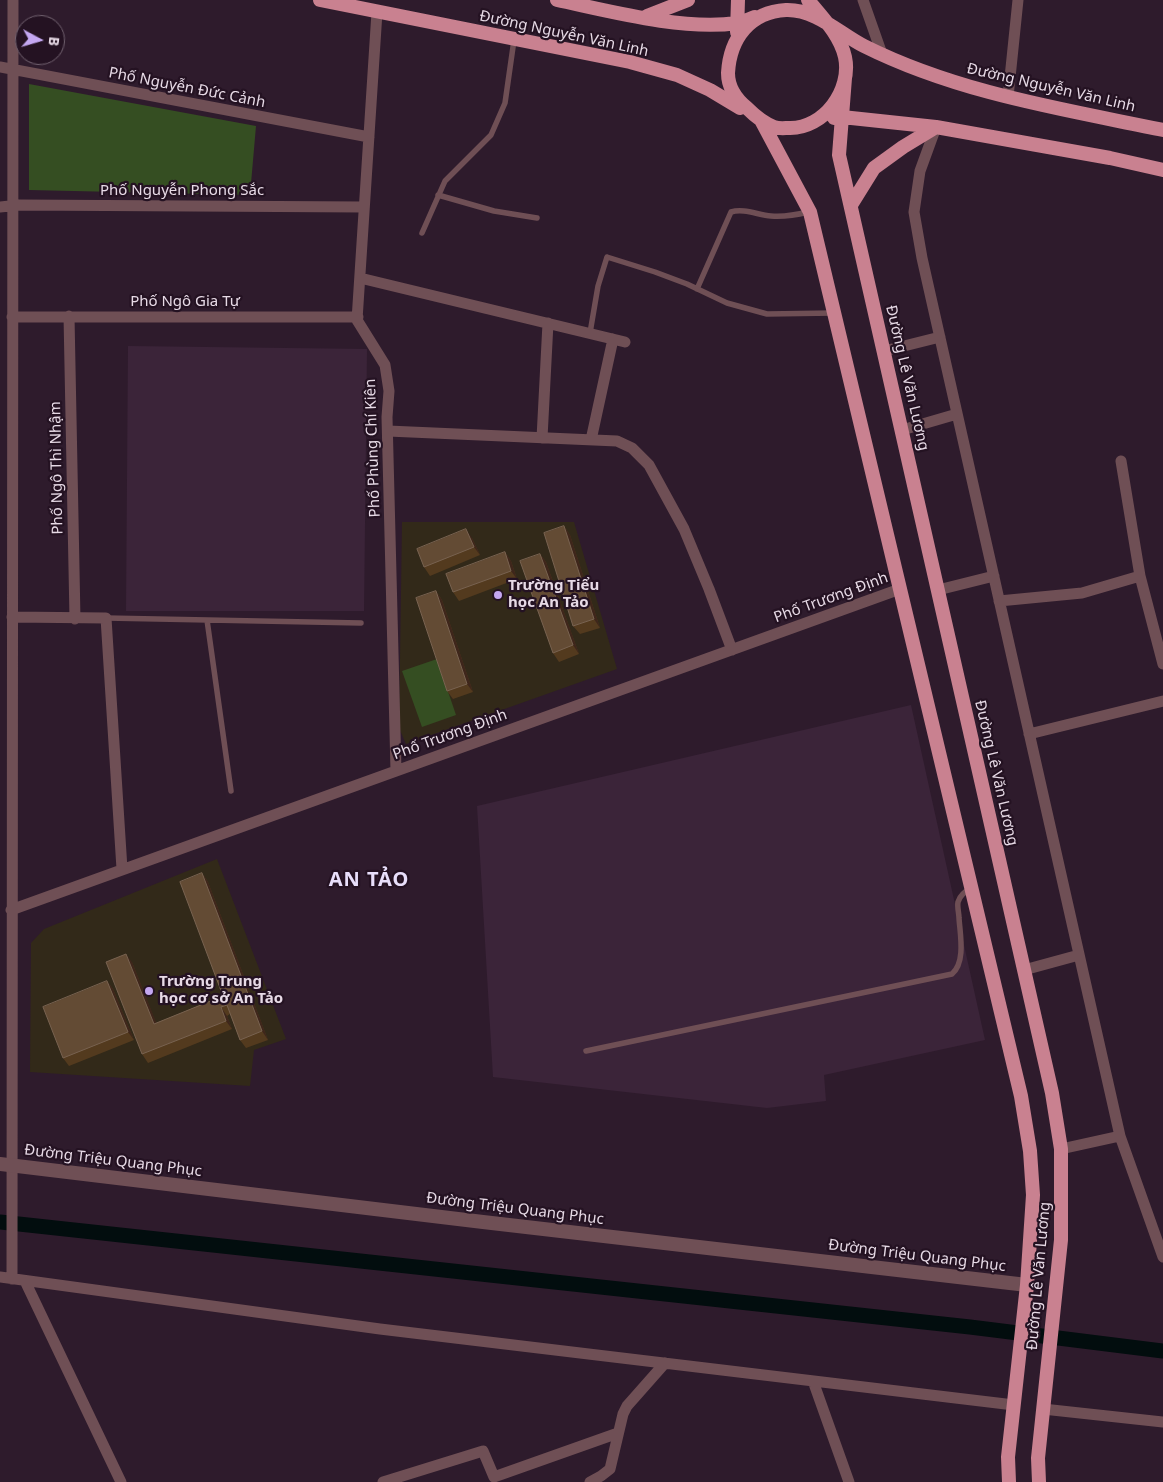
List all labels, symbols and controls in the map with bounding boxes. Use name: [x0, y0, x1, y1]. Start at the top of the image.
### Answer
street label: Đường Nguyễn Văn Linh: [478, 7, 650, 61]
north arrow: [15, 15, 65, 65]
text: B: [44, 36, 64, 47]
street label: Đường Nguyễn Văn Linh: [965, 60, 1137, 116]
street label: Phố Nguyễn Đức Cảnh: [107, 64, 267, 112]
street label: Phố Nguyễn Phong Sắc: [100, 182, 264, 200]
street label: Phố Ngô Gia Tự: [130, 293, 240, 311]
street label: Đường Lê Văn Lương: [881, 303, 933, 453]
street label: Phố Phùng Chí Kiên: [362, 378, 384, 518]
street label: Phố Ngô Thì Nhậm: [47, 401, 67, 535]
street label: Phố Trương Định: [771, 569, 891, 627]
place label: Trường Tiểu học An Tảo: [508, 577, 599, 612]
marker: Trường Tiểu học An Tảo: [492, 589, 504, 601]
street label: Đường Lê Văn Lương: [970, 698, 1022, 848]
street label: Phố Trương Định: [390, 706, 510, 764]
district label: AN TẢO: [328, 868, 410, 892]
place label: Trường Trung học cơ sở An Tảo: [159, 973, 283, 1008]
marker: Trường Trung học cơ sở An Tảo: [143, 985, 155, 997]
street label: Đường Triệu Quang Phục: [23, 1141, 203, 1181]
street label: Đường Triệu Quang Phục: [425, 1189, 605, 1229]
street label: Đường Lê Văn Lương: [1024, 1201, 1054, 1351]
street label: Đường Triệu Quang Phục: [827, 1236, 1007, 1276]

